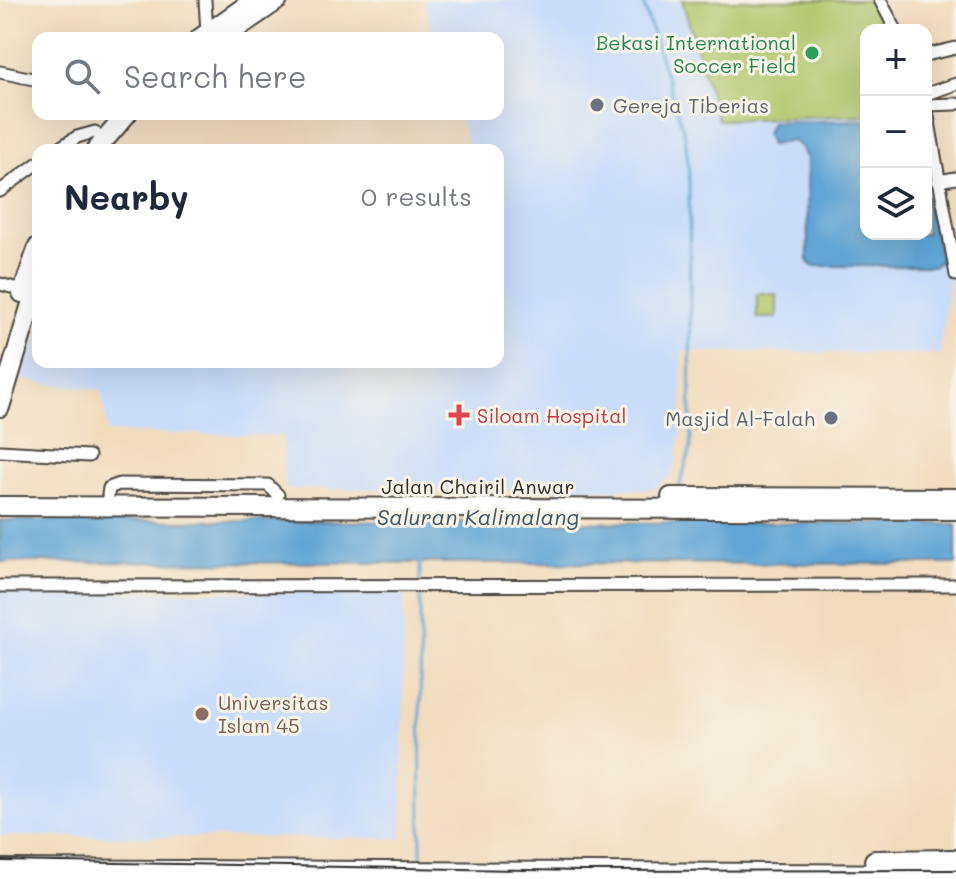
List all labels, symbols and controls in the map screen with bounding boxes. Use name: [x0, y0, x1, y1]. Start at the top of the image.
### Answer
map controls: [860, 24, 932, 240]
button: +: [860, 24, 932, 96]
place label: Bekasi International Soccer Field: [596, 29, 796, 78]
search box: [32, 32, 504, 120]
marker: Bekasi International Soccer Field: [803, 44, 821, 62]
icon: search: [60, 54, 104, 98]
text: Search here: [124, 56, 307, 96]
place label: Gereja Tiberias: [613, 92, 769, 118]
marker: Gereja Tiberias: [588, 96, 606, 114]
button: −: [860, 96, 932, 168]
button: layers: [860, 168, 932, 240]
text: Nearby: [64, 174, 189, 219]
text: 0 results: [361, 179, 472, 213]
place label: Siloam Hospital: [477, 402, 627, 428]
marker: Siloam Hospital: [448, 404, 470, 426]
place label: Masjid Al-Falah: [665, 405, 815, 431]
marker: Masjid Al-Falah: [822, 409, 840, 427]
street label: Jalan Chairil Anwar: [381, 473, 575, 499]
water label: Saluran Kalimalang: [377, 502, 579, 531]
place label: Universitas Islam 45: [218, 689, 328, 738]
marker: Universitas Islam 45: [193, 705, 211, 723]

